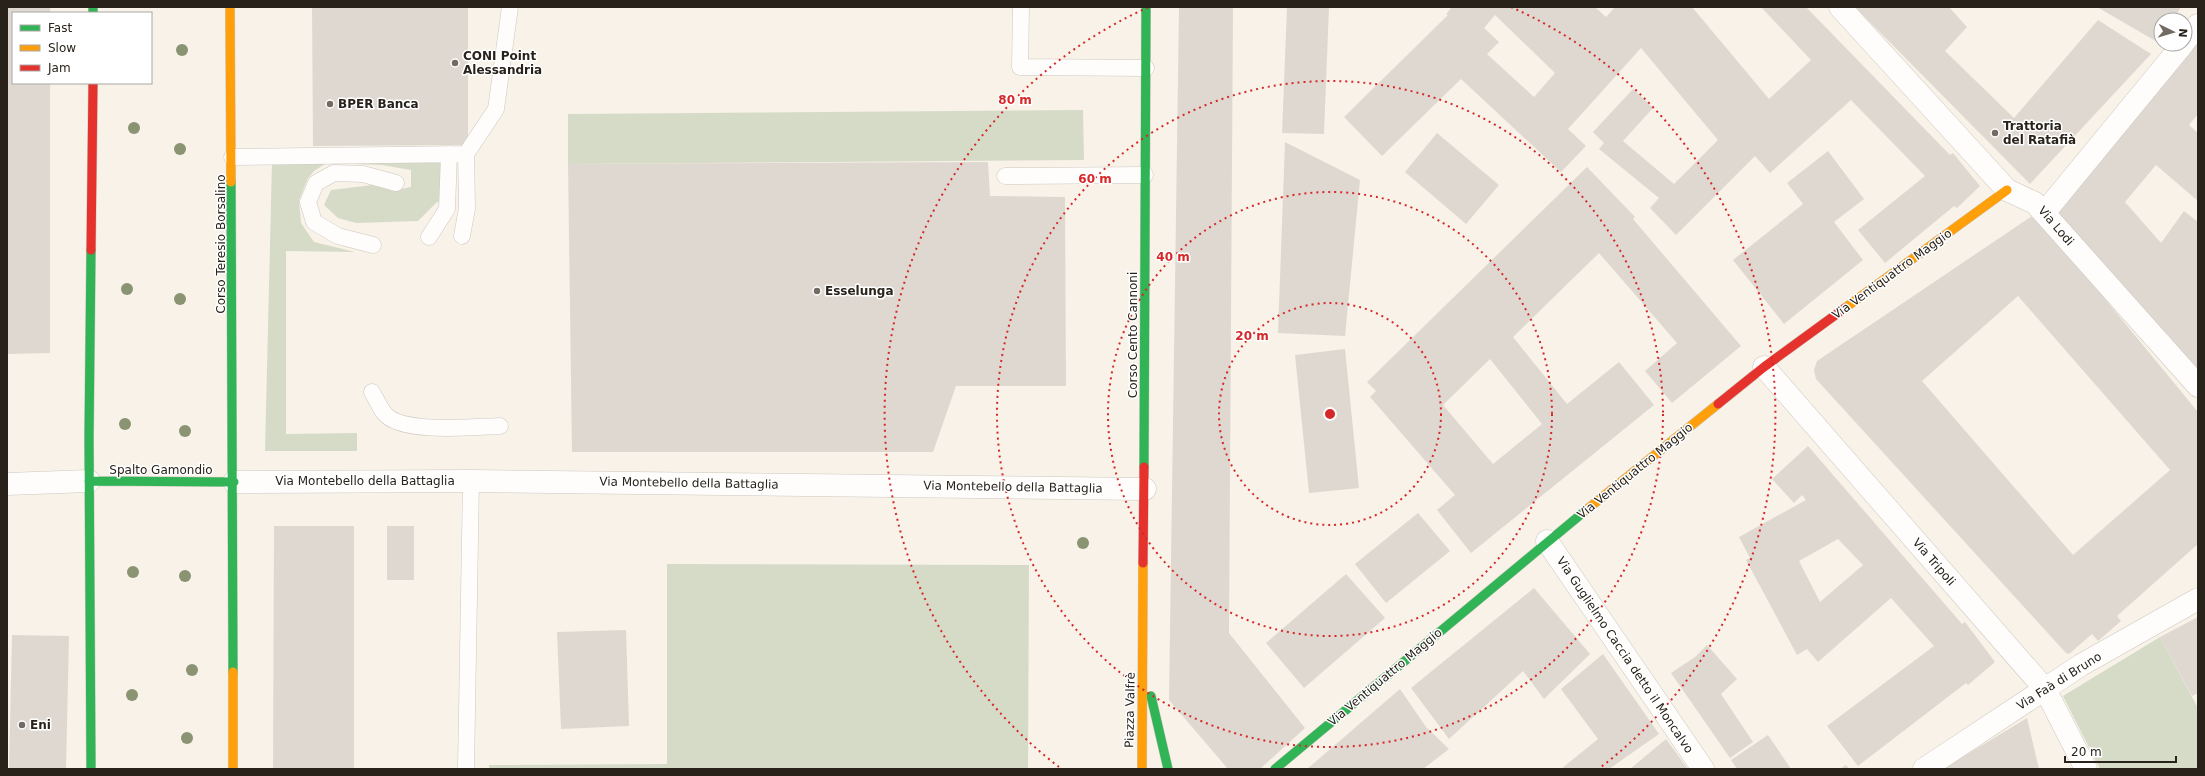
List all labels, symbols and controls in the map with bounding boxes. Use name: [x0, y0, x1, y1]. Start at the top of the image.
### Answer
legend: [12, 12, 152, 84]
north arrow: [2153, 12, 2193, 52]
text: Fast: [48, 21, 72, 35]
text: N: [2176, 28, 2189, 38]
text: Slow: [48, 41, 76, 55]
place label: CONI Point Alessandria: [463, 49, 542, 77]
marker: CONI Point Alessandria: [450, 58, 460, 68]
text: Jam: [47, 61, 71, 75]
text: 80 m: [998, 93, 1032, 107]
place label: BPER Banca: [338, 97, 419, 111]
marker: BPER Banca: [325, 99, 335, 109]
place label: Trattoria del Ratafià: [2003, 119, 2076, 147]
marker: Trattoria del Ratafià: [1990, 128, 2000, 138]
text: 60 m: [1078, 172, 1112, 186]
street label: Corso Teresio Borsalino: [214, 174, 228, 314]
street label: Via Lodi: [2035, 204, 2077, 248]
street label: Via Ventiquattro Maggio: [1830, 226, 1954, 322]
text: 40 m: [1156, 250, 1190, 264]
street label: Corso Cento Cannoni: [1126, 272, 1140, 398]
place label: Esselunga: [825, 284, 894, 298]
marker: Esselunga: [812, 286, 822, 296]
text: 20 m: [1235, 329, 1269, 343]
centre of rings: [1323, 407, 1337, 421]
street label: Via Ventiquattro Maggio: [1575, 420, 1695, 522]
street label: Spalto Gamondio: [109, 463, 213, 477]
street label: Via Montebello della Battaglia: [275, 474, 455, 488]
street label: Via Montebello della Battaglia: [599, 474, 779, 492]
street label: Via Montebello della Battaglia: [923, 478, 1103, 496]
street label: Via Tripoli: [1910, 536, 1958, 588]
street label: Via Guglielmo Caccia detto il Moncalvo: [1554, 554, 1696, 756]
street label: Via Ventiquattro Maggio: [1325, 625, 1445, 729]
street label: Via Faà di Bruno: [2014, 649, 2104, 713]
street label: Piazza Valfrè: [1122, 672, 1138, 748]
place label: Eni: [30, 718, 51, 732]
marker: Eni: [17, 720, 27, 730]
scale bar: [2065, 738, 2176, 764]
text: 20 m: [2071, 745, 2102, 759]

